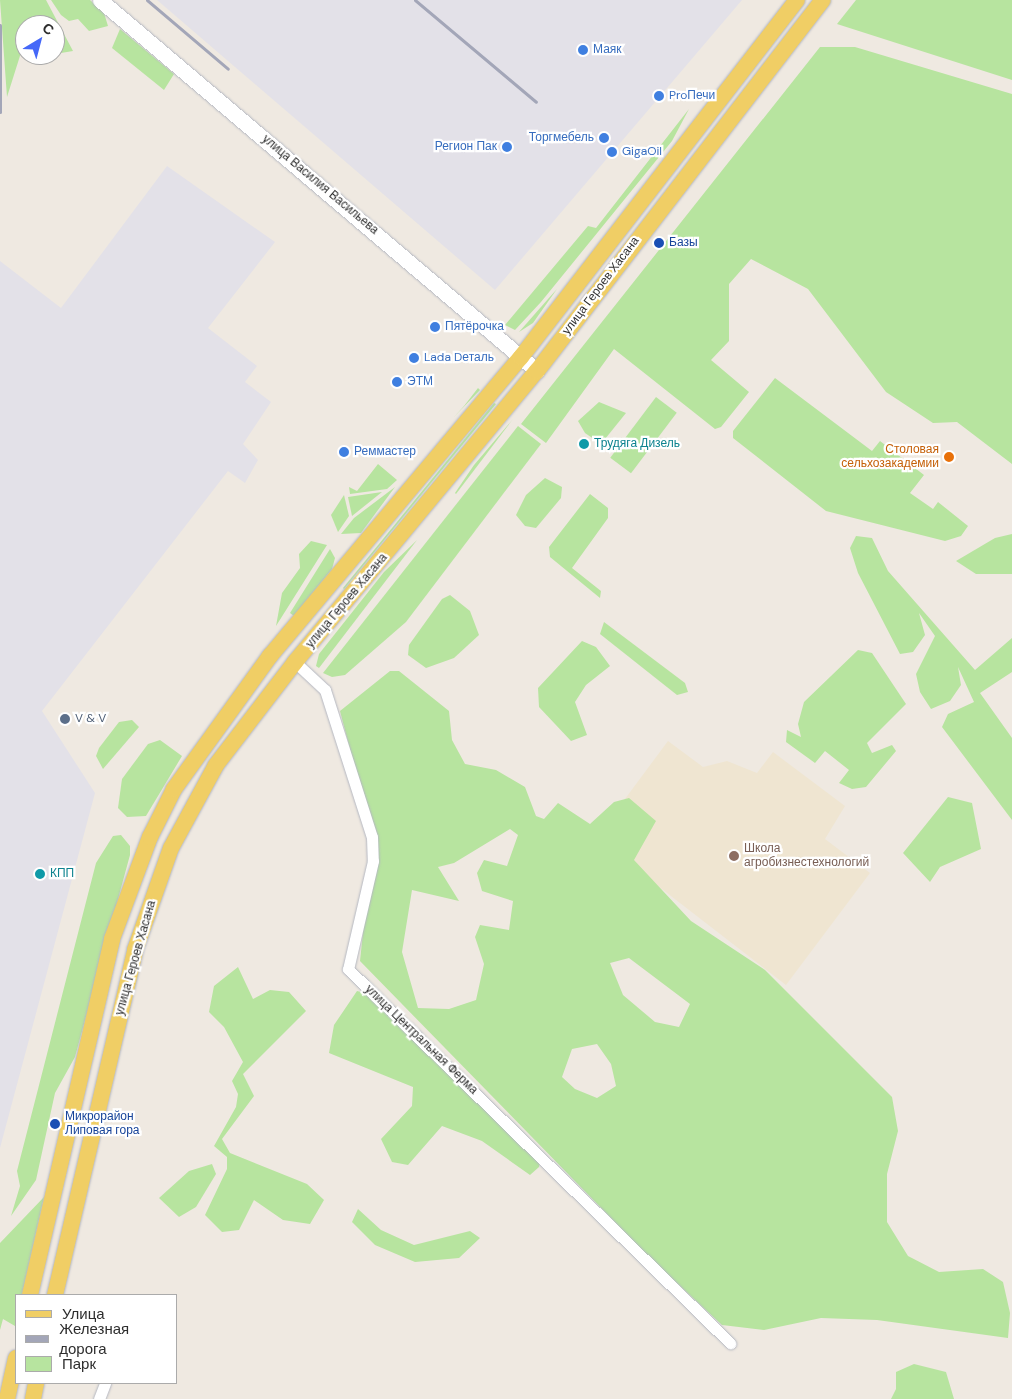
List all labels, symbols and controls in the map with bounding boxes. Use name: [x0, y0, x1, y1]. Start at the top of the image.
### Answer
north arrow: [15, 15, 65, 65]
text: С: [39, 19, 58, 39]
place label: Маяк: [593, 43, 622, 57]
marker: Маяк: [577, 44, 589, 56]
place label: ProПечи: [669, 89, 715, 103]
marker: ProПечи: [653, 90, 665, 102]
place label: Торгмебель: [529, 131, 594, 145]
street label: улица Василия Васильева: [259, 132, 381, 238]
marker: Торгмебель: [598, 132, 610, 144]
place label: Регион Пак: [435, 140, 497, 154]
marker: Регион Пак: [501, 141, 513, 153]
place label: GigaOil: [622, 145, 662, 159]
marker: GigaOil: [606, 146, 618, 158]
street label: улица Героев Хасана: [560, 234, 642, 338]
place label: Базы: [669, 236, 698, 250]
marker: Базы: [653, 237, 665, 249]
place label: Пятёрочка: [445, 320, 504, 334]
marker: Пятёрочка: [429, 321, 441, 333]
place label: Lada Dеталь: [424, 351, 494, 365]
marker: Lada Dеталь: [408, 352, 420, 364]
place label: ЭТМ: [407, 375, 433, 389]
marker: ЭТМ: [391, 376, 403, 388]
place label: Трудяга Дизель: [594, 437, 680, 451]
marker: Трудяга Дизель: [578, 438, 590, 450]
place label: Столовая сельхозакадемии: [841, 443, 939, 471]
place label: Реммастер: [354, 445, 416, 459]
marker: Реммастер: [338, 446, 350, 458]
marker: Столовая сельхозакадемии: [943, 451, 955, 463]
street label: улица Героев Хасана: [303, 551, 391, 651]
place label: V & V: [75, 712, 106, 726]
marker: V & V: [59, 713, 71, 725]
place label: Школа агробизнестехнологий: [744, 842, 869, 870]
marker: Школа агробизнестехнологий: [728, 850, 740, 862]
place label: КПП: [50, 867, 74, 881]
marker: КПП: [34, 868, 46, 880]
street label: улица Героев Хасана: [113, 899, 159, 1017]
street label: улица Центральная Ферма: [362, 982, 480, 1098]
place label: Микрорайон Липовая гора: [65, 1110, 139, 1138]
marker: Микрорайон Липовая гора: [49, 1118, 61, 1130]
legend: [15, 1294, 178, 1384]
text: Улица: [62, 1304, 105, 1324]
text: Железная дорога: [59, 1319, 129, 1359]
text: Парк: [62, 1354, 96, 1374]

